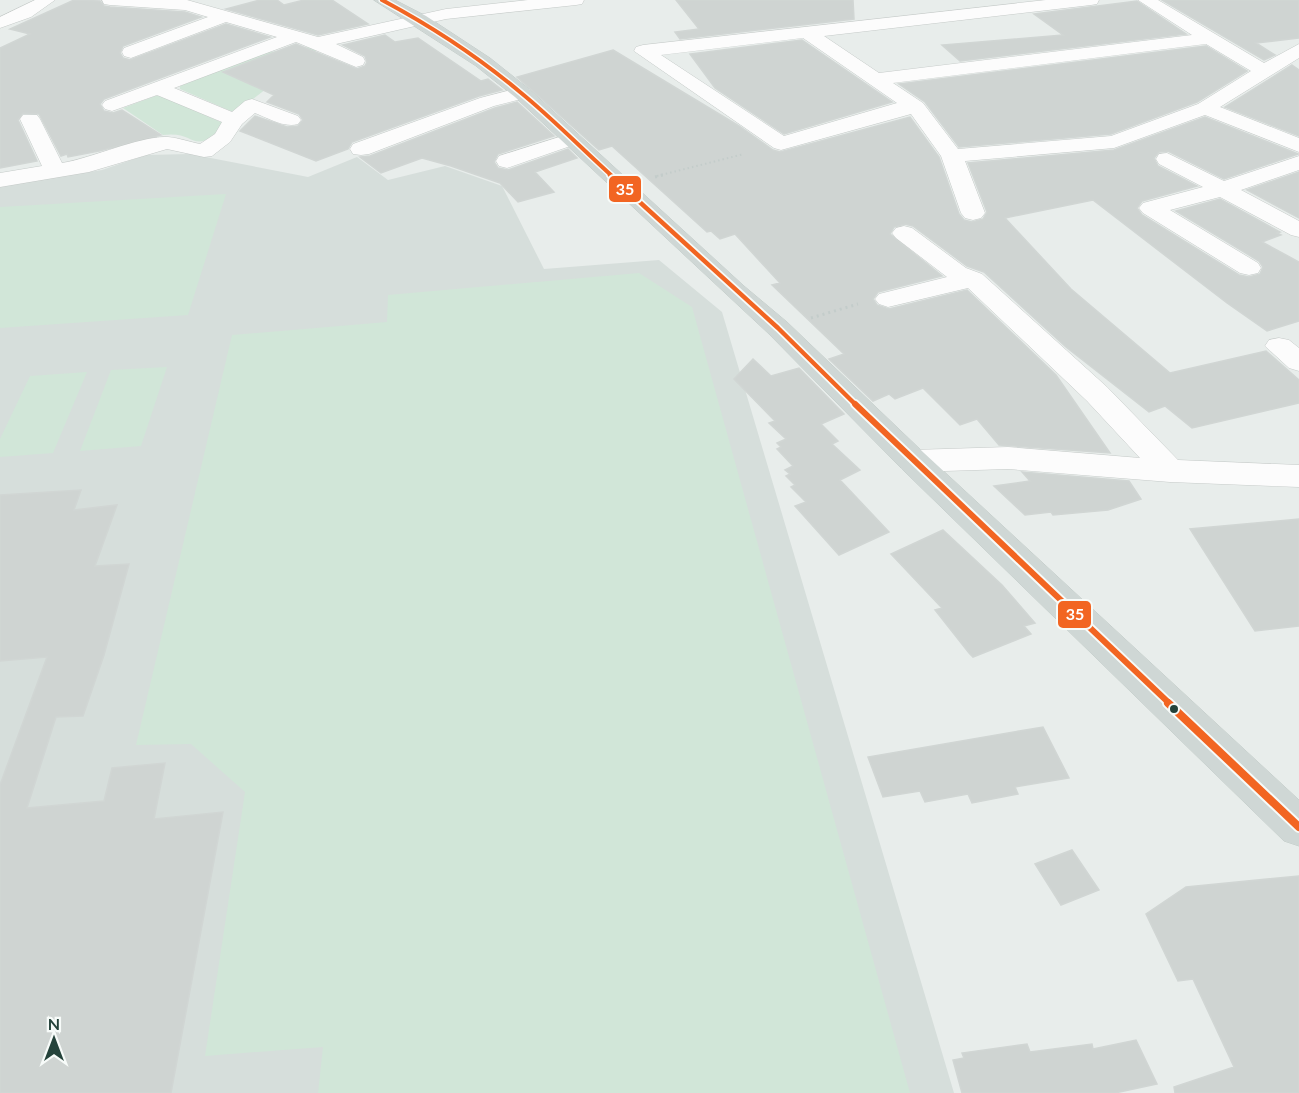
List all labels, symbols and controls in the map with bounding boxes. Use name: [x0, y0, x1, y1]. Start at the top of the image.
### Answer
line badge: 35: [608, 175, 642, 203]
text: 35: [616, 179, 634, 198]
line badge: 35: [1057, 600, 1092, 629]
text: 35: [1066, 604, 1084, 623]
unlabelled marker: [1168, 703, 1180, 715]
north arrow: [24, 1009, 84, 1069]
text: N: [48, 1014, 60, 1033]

